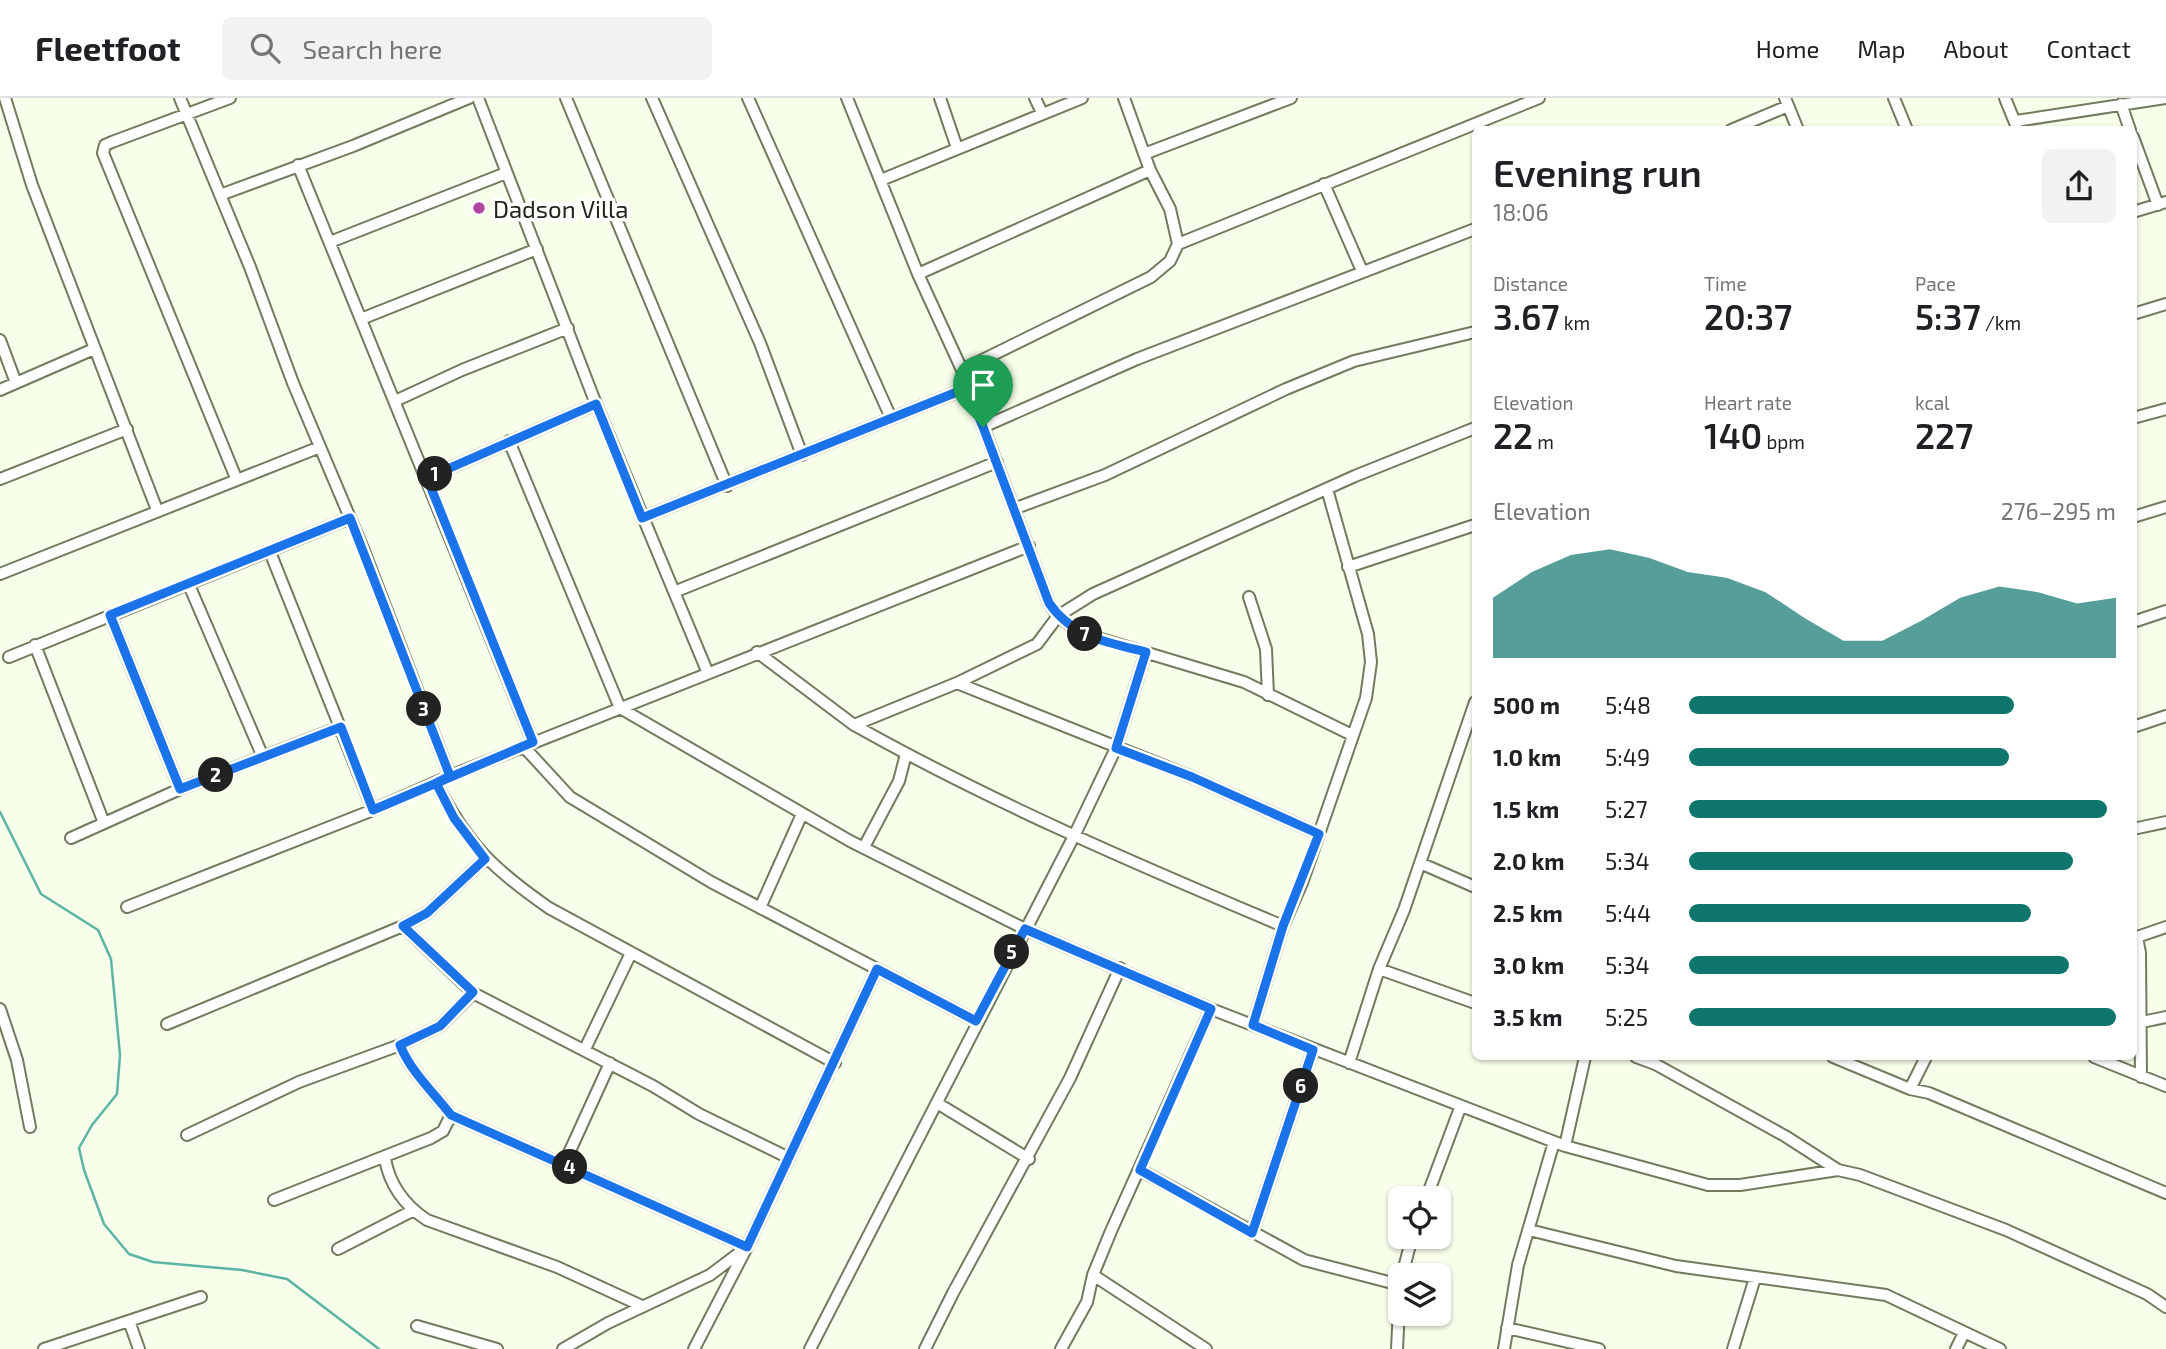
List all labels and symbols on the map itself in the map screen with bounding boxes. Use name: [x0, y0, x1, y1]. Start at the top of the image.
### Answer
place label: Dadson Villa: [493, 194, 628, 223]
marker: Dadson Villa: [471, 200, 487, 216]
pin: [953, 355, 1013, 427]
pin: 1: [418, 456, 452, 492]
pin: 7: [1068, 616, 1102, 652]
pin: 3: [406, 692, 442, 726]
pin: 2: [198, 758, 234, 792]
pin: 5: [995, 934, 1030, 970]
pin: 6: [1284, 1068, 1318, 1104]
pin: 4: [552, 1150, 588, 1184]

